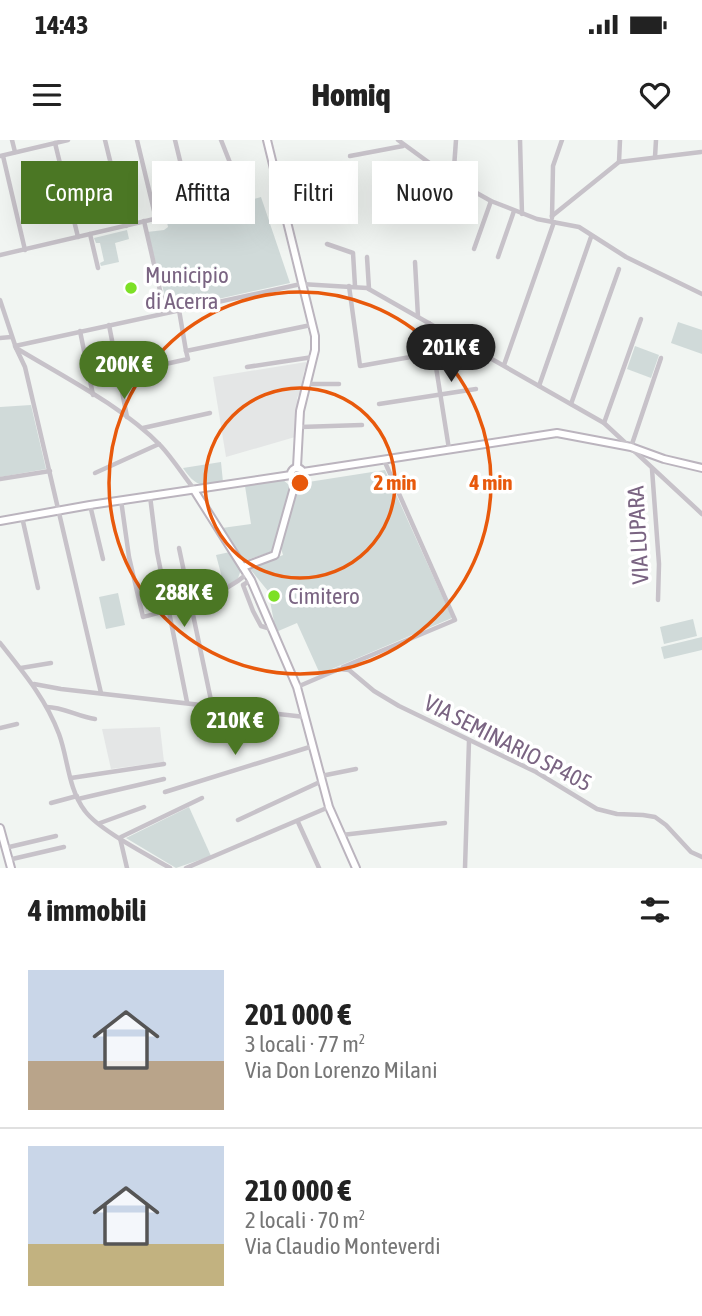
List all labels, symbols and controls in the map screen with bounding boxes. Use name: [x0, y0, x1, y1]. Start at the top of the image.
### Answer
text: 14:43: [35, 10, 89, 40]
icon: menu: [28, 76, 66, 114]
text: Homiq: [311, 76, 391, 113]
icon: heart: [636, 76, 674, 114]
chip: Compra: [21, 161, 138, 224]
chip: Affitta: [152, 161, 255, 224]
chip: Filtri: [269, 161, 358, 224]
chip: Nuovo: [372, 161, 478, 224]
place label: Municipio di Acerra: [145, 262, 229, 314]
marker: Municipio di Acerra: [123, 280, 139, 296]
pin: 201K €: [394, 324, 508, 384]
text: 201K €: [422, 334, 480, 360]
pin: 200K €: [67, 342, 181, 401]
text: 200K €: [95, 351, 153, 377]
text: 2 min: [374, 470, 416, 494]
text: 4 min: [469, 470, 512, 494]
centre of rings: [288, 471, 312, 495]
street label: VIA LUPARA: [622, 484, 654, 585]
pin: 288K €: [127, 570, 241, 629]
text: 288K €: [155, 579, 213, 605]
place label: Cimitero: [288, 583, 360, 609]
marker: Cimitero: [266, 588, 282, 604]
street label: VIA SEMINARIO SP405: [420, 690, 596, 796]
pin: 210K €: [178, 698, 292, 757]
text: 210K €: [206, 707, 264, 733]
icon: filters: [636, 891, 674, 929]
text: 4 immobili: [28, 893, 146, 927]
text: 201 000 €: [245, 997, 351, 1031]
icon: home: [84, 998, 168, 1082]
text: 3 locali · 77 m²: [245, 1031, 365, 1057]
text: Via Don Lorenzo Milani: [245, 1057, 437, 1083]
text: 210 000 €: [245, 1173, 351, 1207]
icon: home: [84, 1174, 168, 1258]
text: 2 locali · 70 m²: [245, 1207, 365, 1233]
text: Via Claudio Monteverdi: [245, 1233, 440, 1259]

